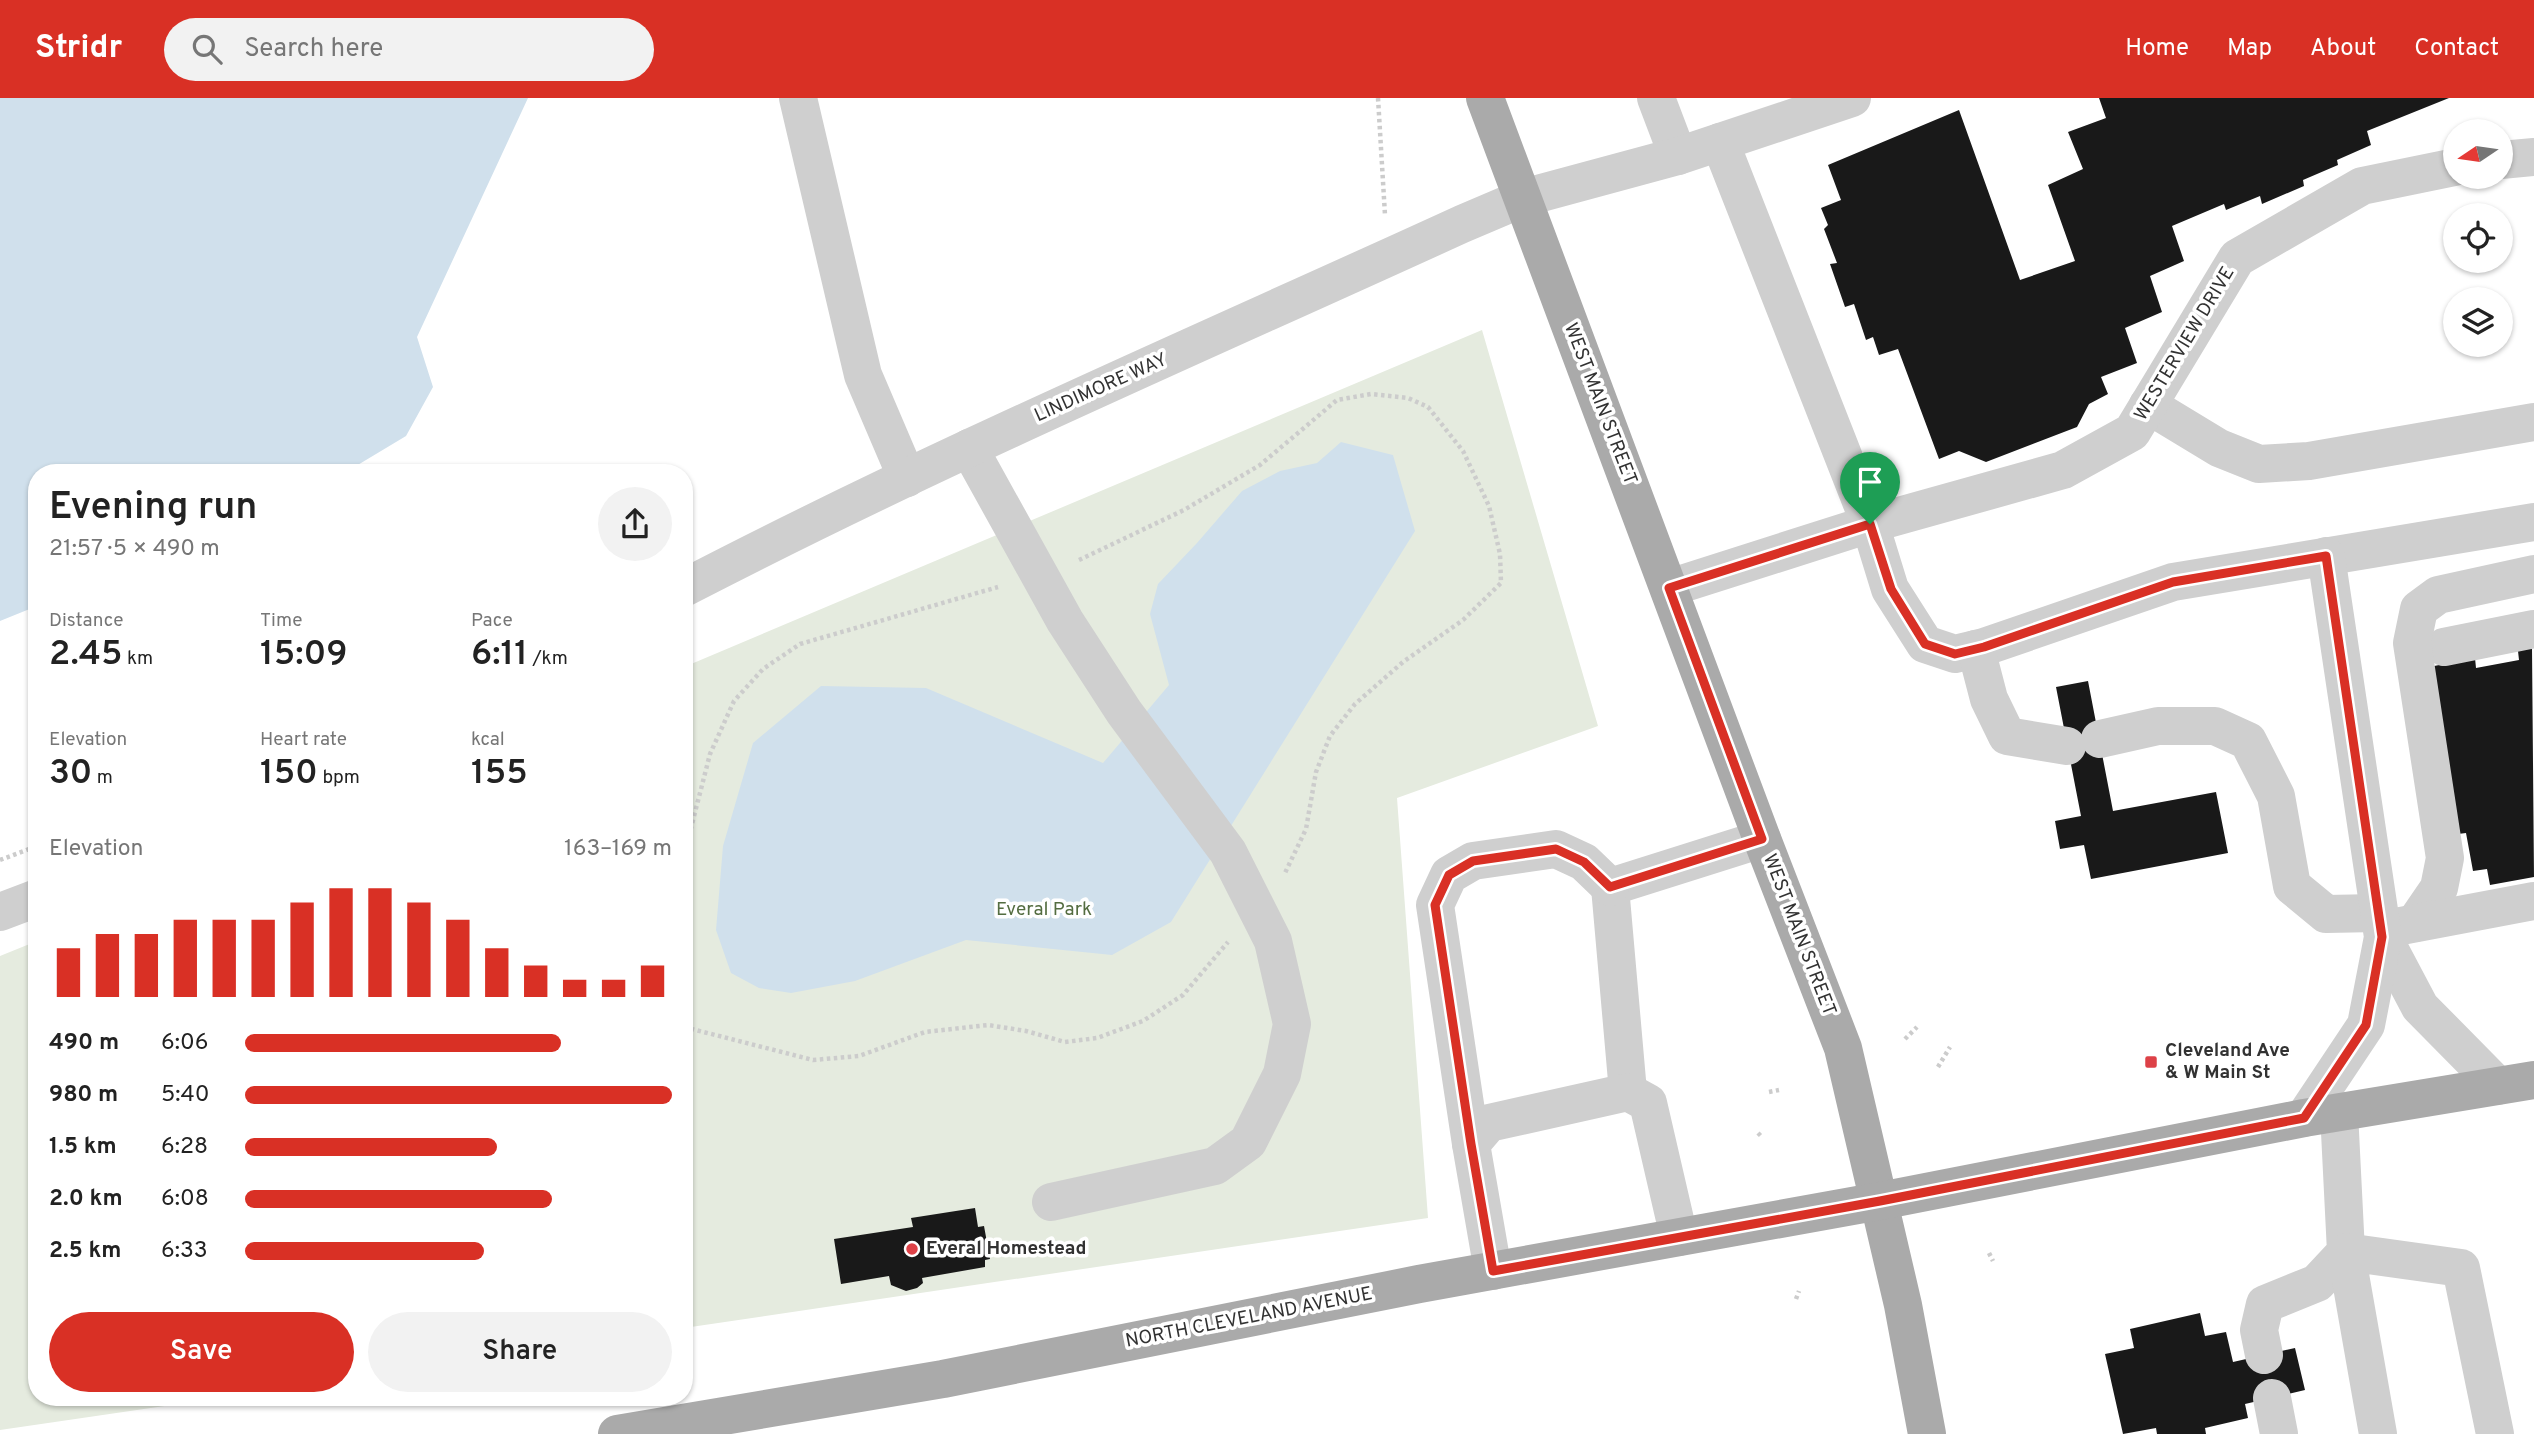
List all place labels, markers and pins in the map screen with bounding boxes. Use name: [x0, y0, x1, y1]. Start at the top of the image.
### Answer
pin: [1840, 452, 1900, 524]
place label: Cleveland Ave & W Main St: [2165, 1039, 2290, 1085]
marker: Cleveland Ave & W Main St: [2143, 1054, 2159, 1070]
place label: Everal Homestead: [926, 1237, 1086, 1261]
marker: Everal Homestead: [904, 1241, 920, 1257]

